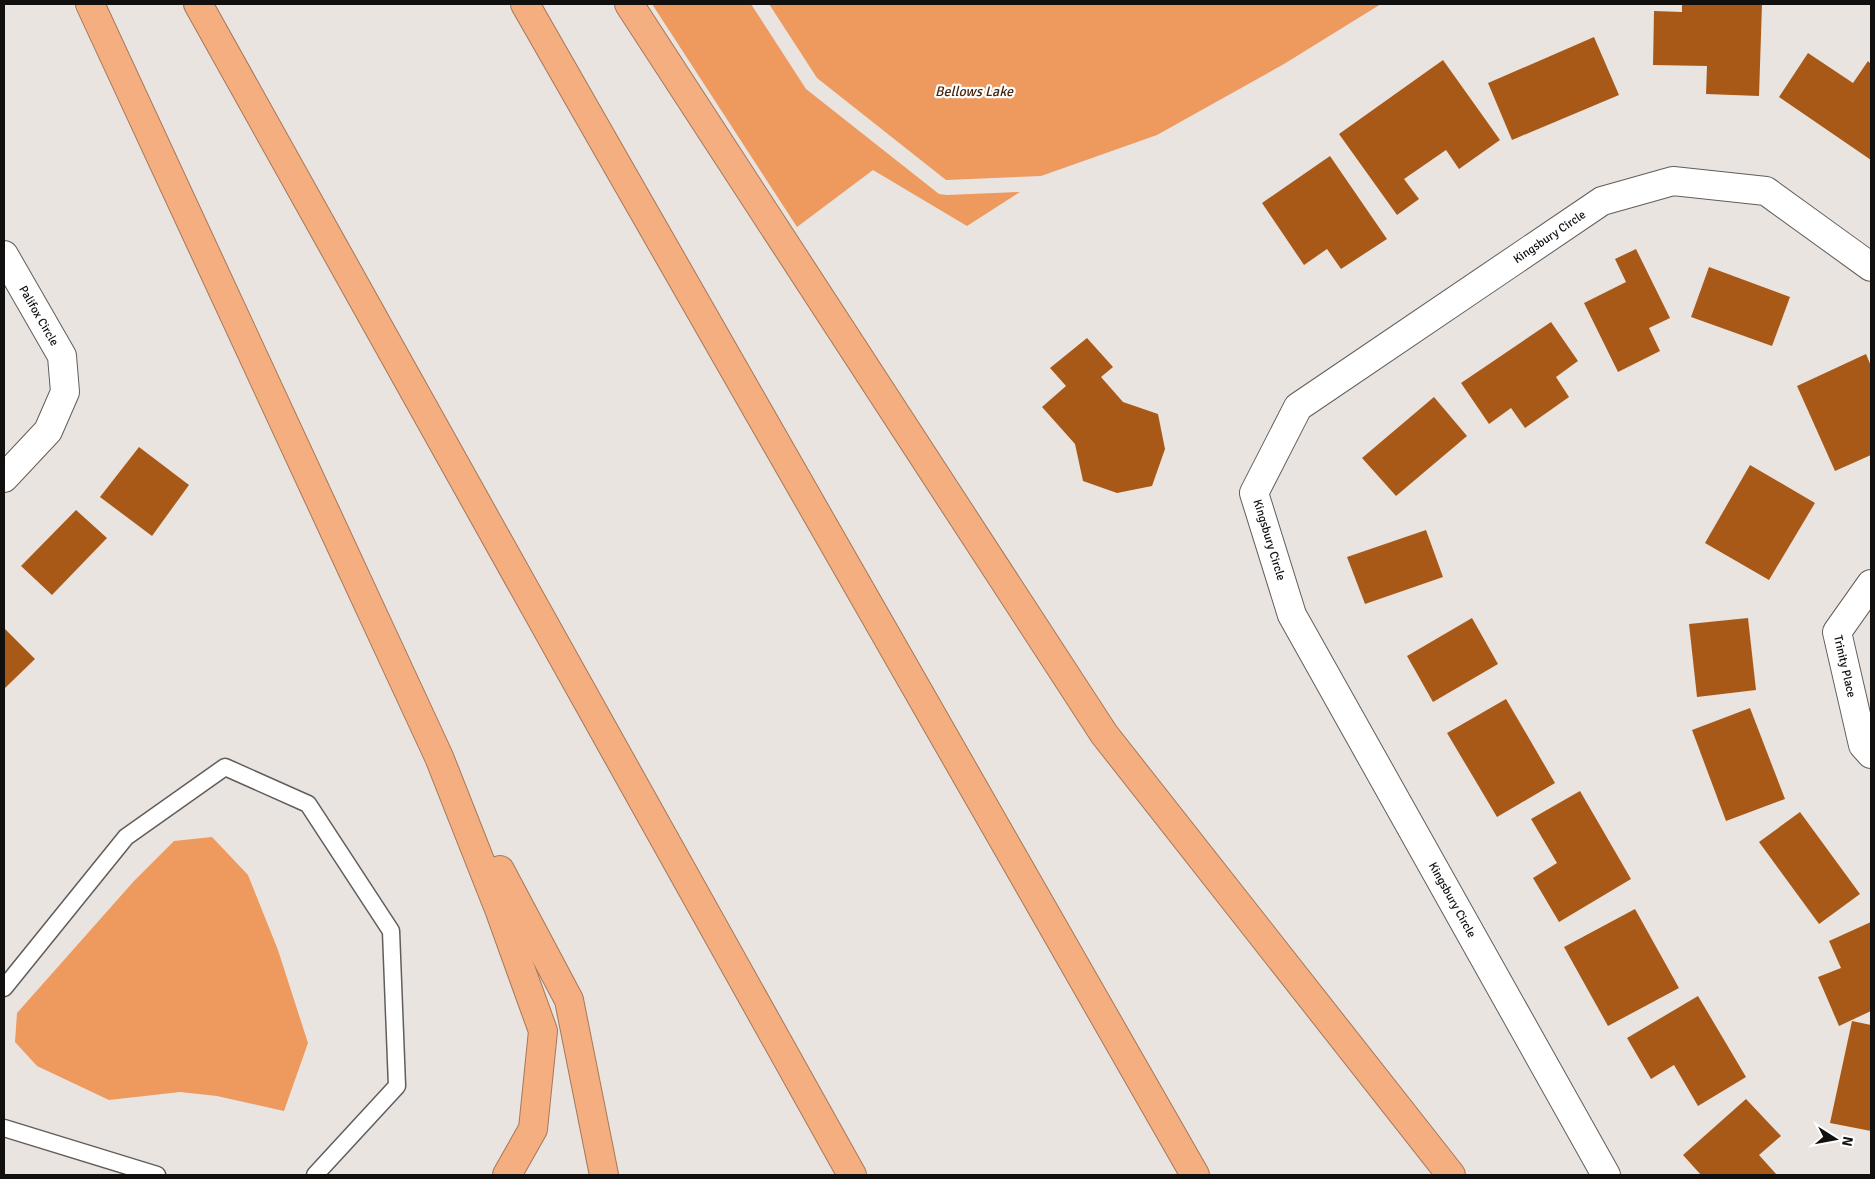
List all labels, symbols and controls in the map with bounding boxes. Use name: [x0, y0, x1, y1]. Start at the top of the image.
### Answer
water label: Bellows Lake: [935, 83, 1014, 100]
street label: Kingsbury Circle: [1510, 207, 1588, 267]
street label: Palifox Circle: [16, 283, 62, 349]
street label: Kingsbury Circle: [1250, 498, 1288, 582]
street label: Trinity Place: [1830, 634, 1859, 699]
street label: Kingsbury Circle: [1425, 860, 1479, 940]
north arrow: [1810, 1114, 1860, 1164]
text: N: [1838, 1135, 1857, 1148]

